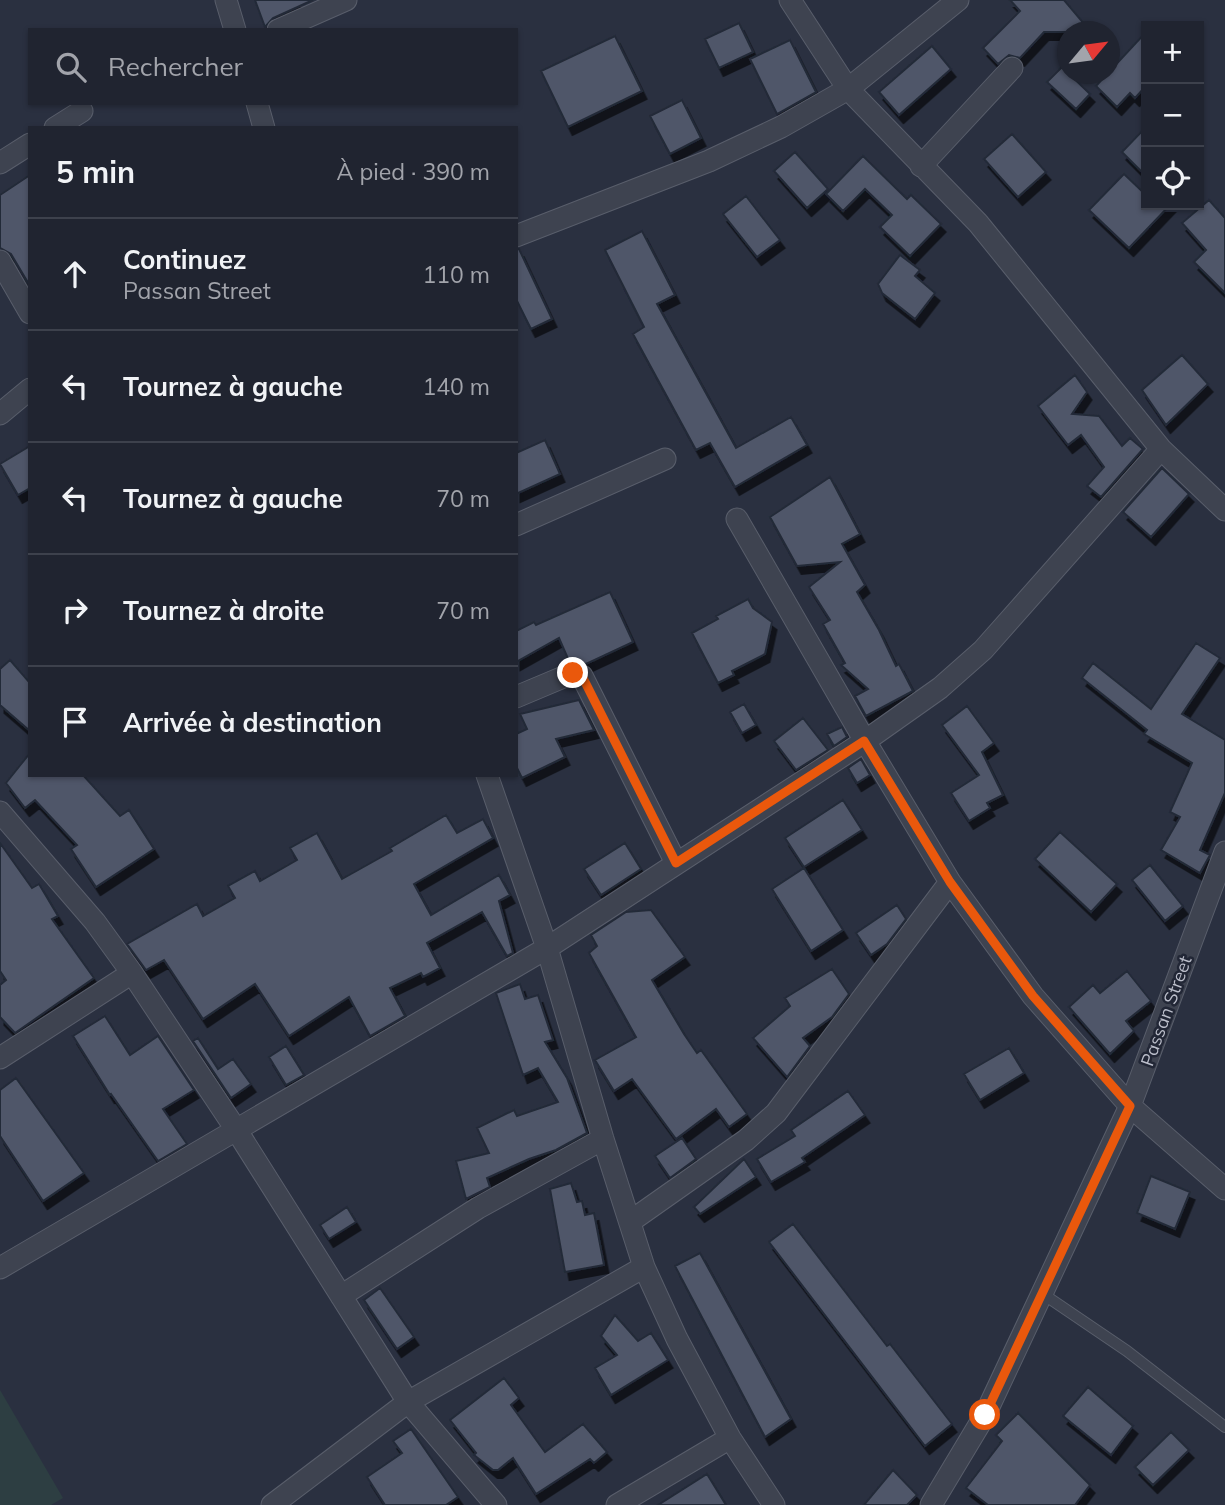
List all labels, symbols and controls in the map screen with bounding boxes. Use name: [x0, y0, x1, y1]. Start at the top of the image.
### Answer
north arrow: [1057, 21, 1120, 84]
map controls: [1141, 21, 1204, 210]
button: +: [1141, 21, 1204, 84]
search box: [28, 28, 518, 105]
icon: search: [52, 48, 90, 86]
text: Rechercher: [108, 50, 243, 83]
button: −: [1141, 84, 1204, 147]
button: locate: [1141, 147, 1204, 210]
text: 5 min: [56, 153, 135, 191]
text: À pied · 390 m: [337, 157, 490, 186]
text: Continuez: [123, 243, 247, 276]
icon: ahead: [56, 255, 94, 293]
text: 110 m: [422, 260, 490, 289]
text: Passan Street: [123, 276, 271, 305]
icon: left: [56, 367, 94, 405]
text: Tournez à gauche: [123, 370, 343, 403]
text: 140 m: [422, 372, 490, 401]
icon: left: [56, 479, 94, 517]
text: Tournez à gauche: [123, 482, 343, 515]
text: 70 m: [436, 484, 490, 513]
icon: right: [56, 591, 94, 629]
text: Tournez à droite: [123, 594, 324, 627]
text: 70 m: [436, 596, 490, 625]
route end: [557, 657, 588, 688]
icon: arrive: [56, 703, 94, 741]
text: Arrivée à destination: [123, 706, 382, 739]
street label: Passan Street: [1135, 953, 1197, 1069]
route start: [969, 1399, 1000, 1430]

